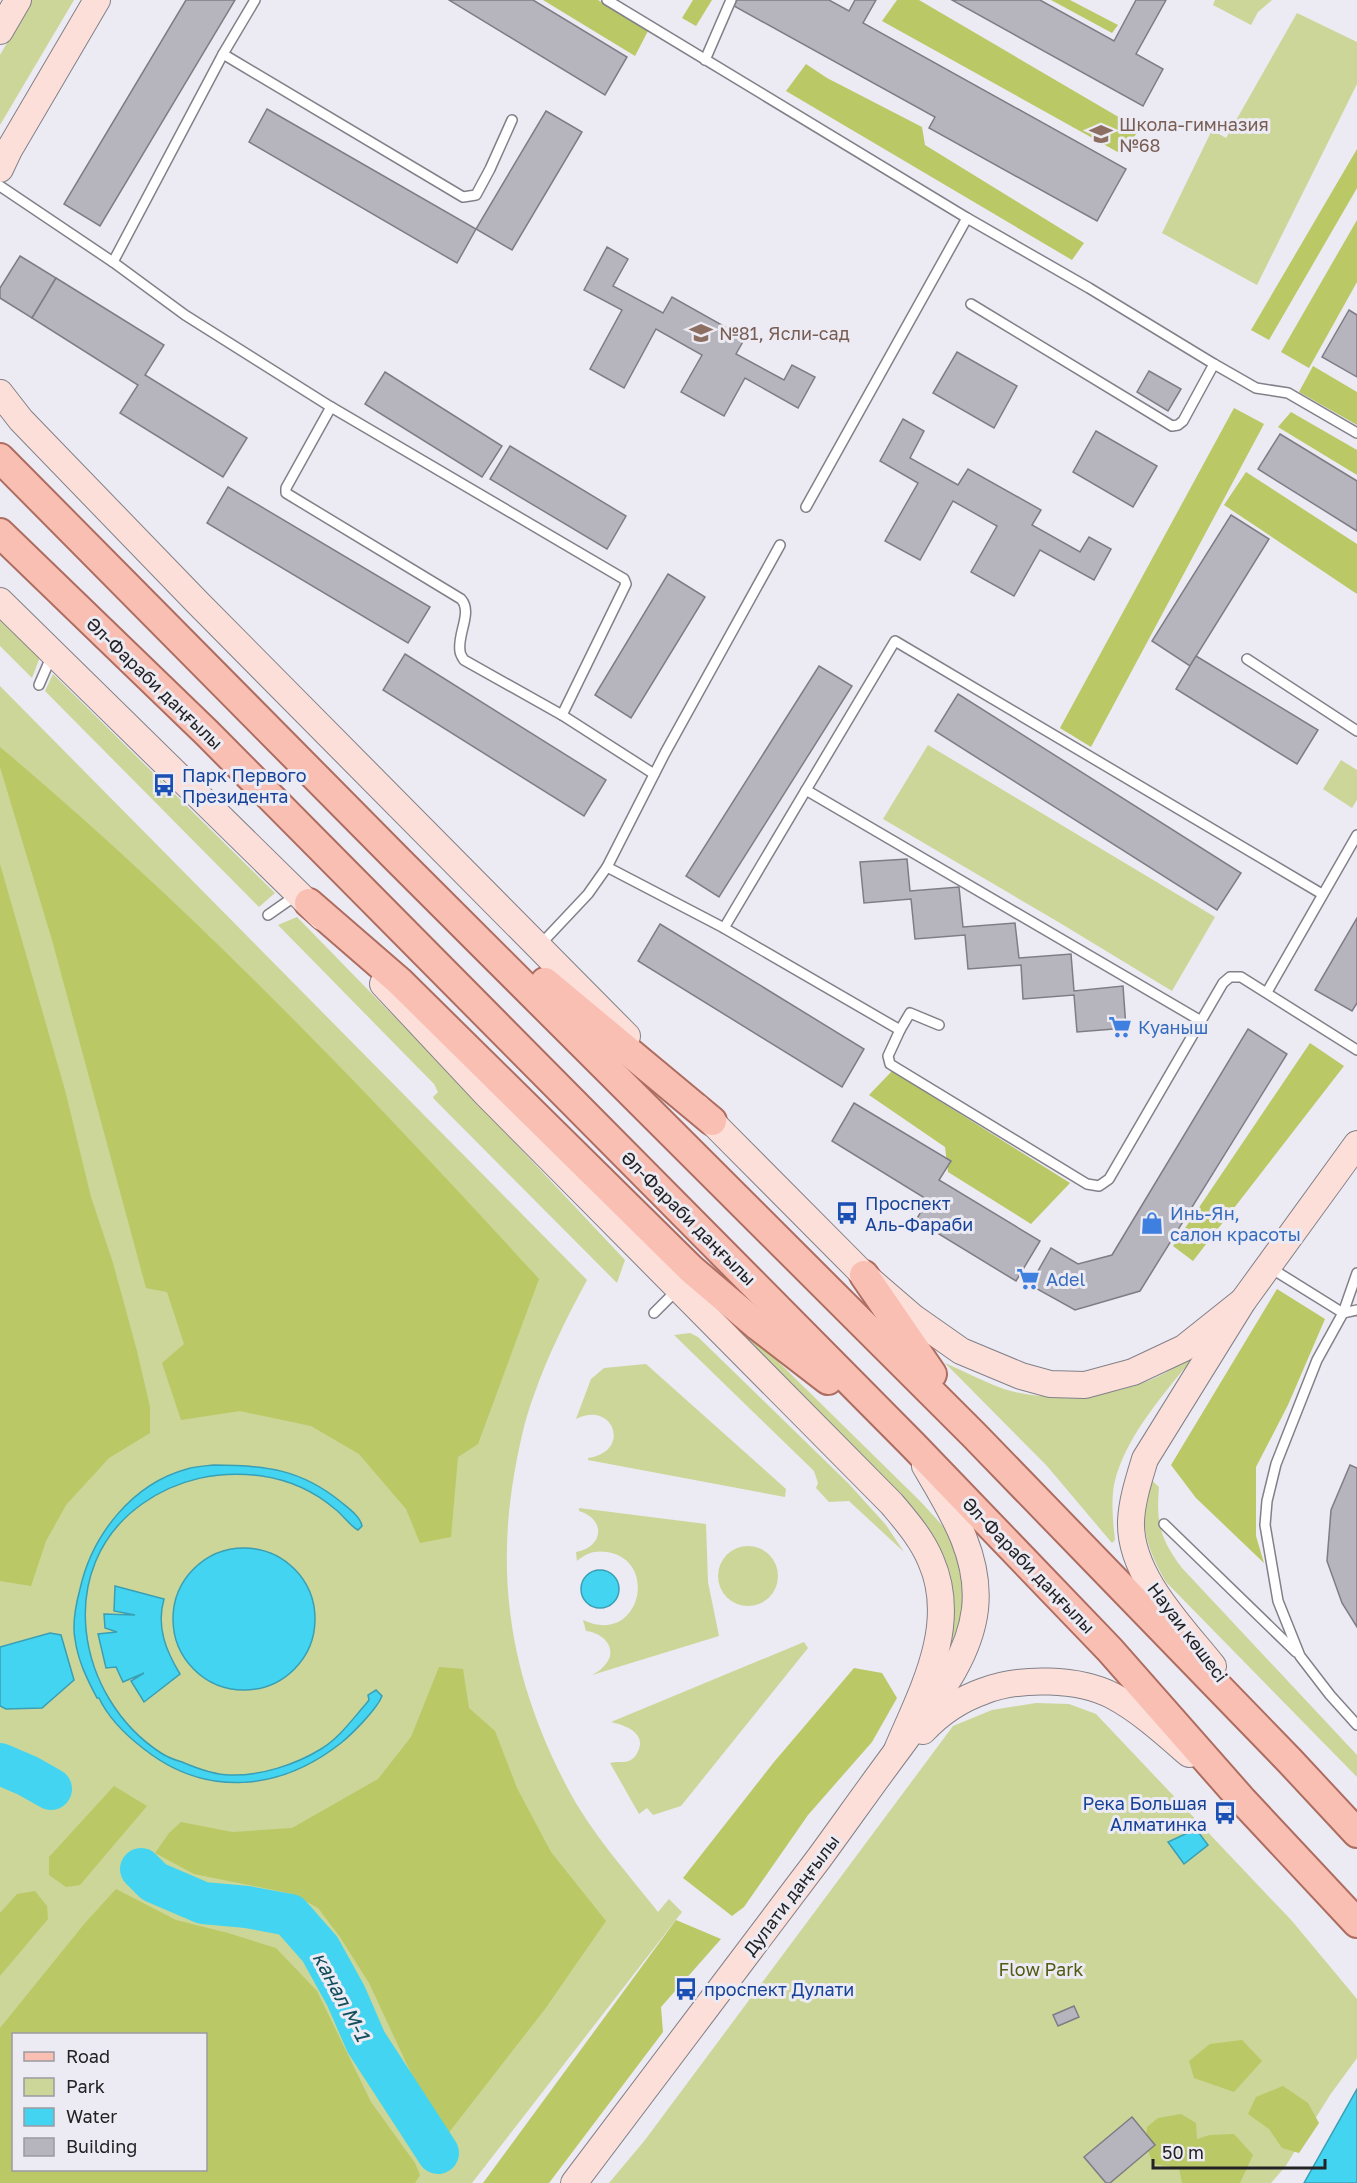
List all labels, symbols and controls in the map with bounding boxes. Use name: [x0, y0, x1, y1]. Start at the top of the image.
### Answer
place label: Школа-гимназия №68: [1119, 113, 1269, 156]
school or university icon: Школа-гимназия №68: [1088, 121, 1114, 147]
school or university icon: №81, Ясли-сад: [688, 320, 714, 346]
place label: №81, Ясли-сад: [719, 322, 850, 344]
street label: Әл-Фараби даңғылы: [82, 612, 228, 754]
place label: Парк Первого Президента: [182, 764, 306, 807]
bus stop icon: Парк Первого Президента: [151, 772, 177, 798]
supermarket icon: Куаныш: [1107, 1014, 1133, 1040]
place label: Куаныш: [1138, 1016, 1208, 1038]
street label: Әл-Фараби даңғылы: [617, 1146, 761, 1290]
place label: Проспект Аль-Фараби: [865, 1192, 973, 1235]
bus stop icon: Проспект Аль-Фараби: [834, 1200, 860, 1226]
place label: Инь-Ян, салон красоты: [1170, 1202, 1301, 1245]
shop icon: Инь-Ян, салон красоты: [1139, 1210, 1165, 1236]
supermarket icon: Adel: [1015, 1266, 1041, 1292]
place label: Adel: [1046, 1268, 1085, 1290]
street label: Әл-Фараби даңғылы: [958, 1492, 1100, 1638]
street label: Науаи көшесі: [1143, 1578, 1233, 1686]
place label: Река Большая Алматинка: [1083, 1792, 1207, 1835]
bus stop icon: Река Большая Алматинка: [1212, 1800, 1238, 1826]
street label: Дулати даңғылы: [738, 1830, 844, 1960]
water label: канал М-1: [309, 1947, 376, 2045]
park label: Flow Park: [999, 1958, 1083, 1980]
bus stop icon: проспект Дулати: [673, 1976, 699, 2002]
place label: проспект Дулати: [704, 1978, 854, 2000]
legend: [12, 2033, 207, 2171]
text: Road: [66, 2045, 110, 2067]
text: Park: [66, 2075, 105, 2097]
text: Water: [66, 2105, 117, 2127]
scale bar: [1153, 2132, 1326, 2170]
text: Building: [66, 2135, 137, 2157]
text: 50 m: [1162, 2141, 1204, 2163]

